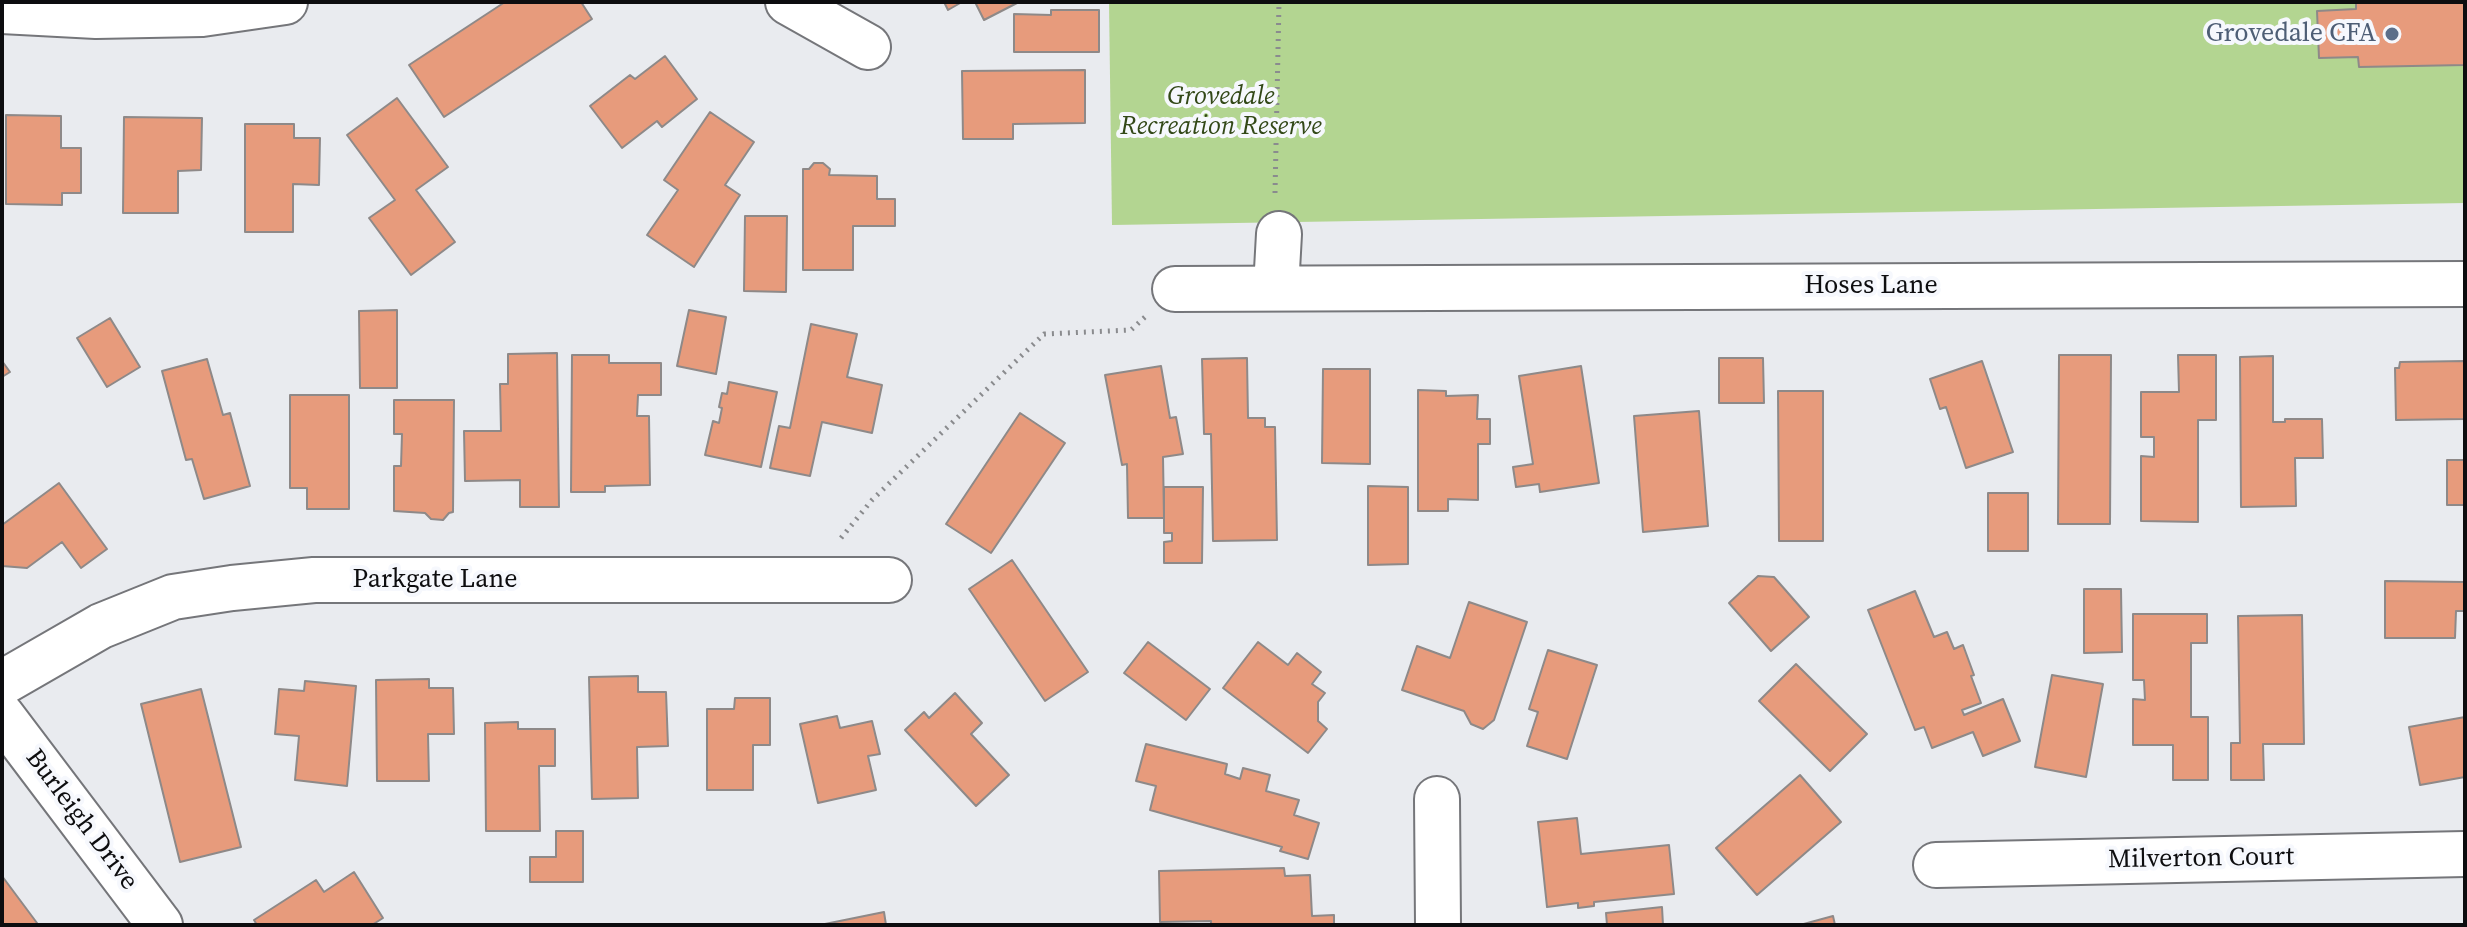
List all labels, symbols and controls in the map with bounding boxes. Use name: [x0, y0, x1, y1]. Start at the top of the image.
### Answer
place label: Grovedale CFA: [2206, 18, 2376, 50]
marker: Grovedale CFA: [2383, 25, 2401, 43]
park label: Grovedale Recreation Reserve: [1120, 81, 1322, 142]
street label: Hoses Lane: [1804, 270, 1938, 302]
street label: Parkgate Lane: [353, 564, 517, 596]
street label: Burleigh Drive: [18, 744, 144, 896]
street label: Milverton Court: [2108, 842, 2294, 876]

